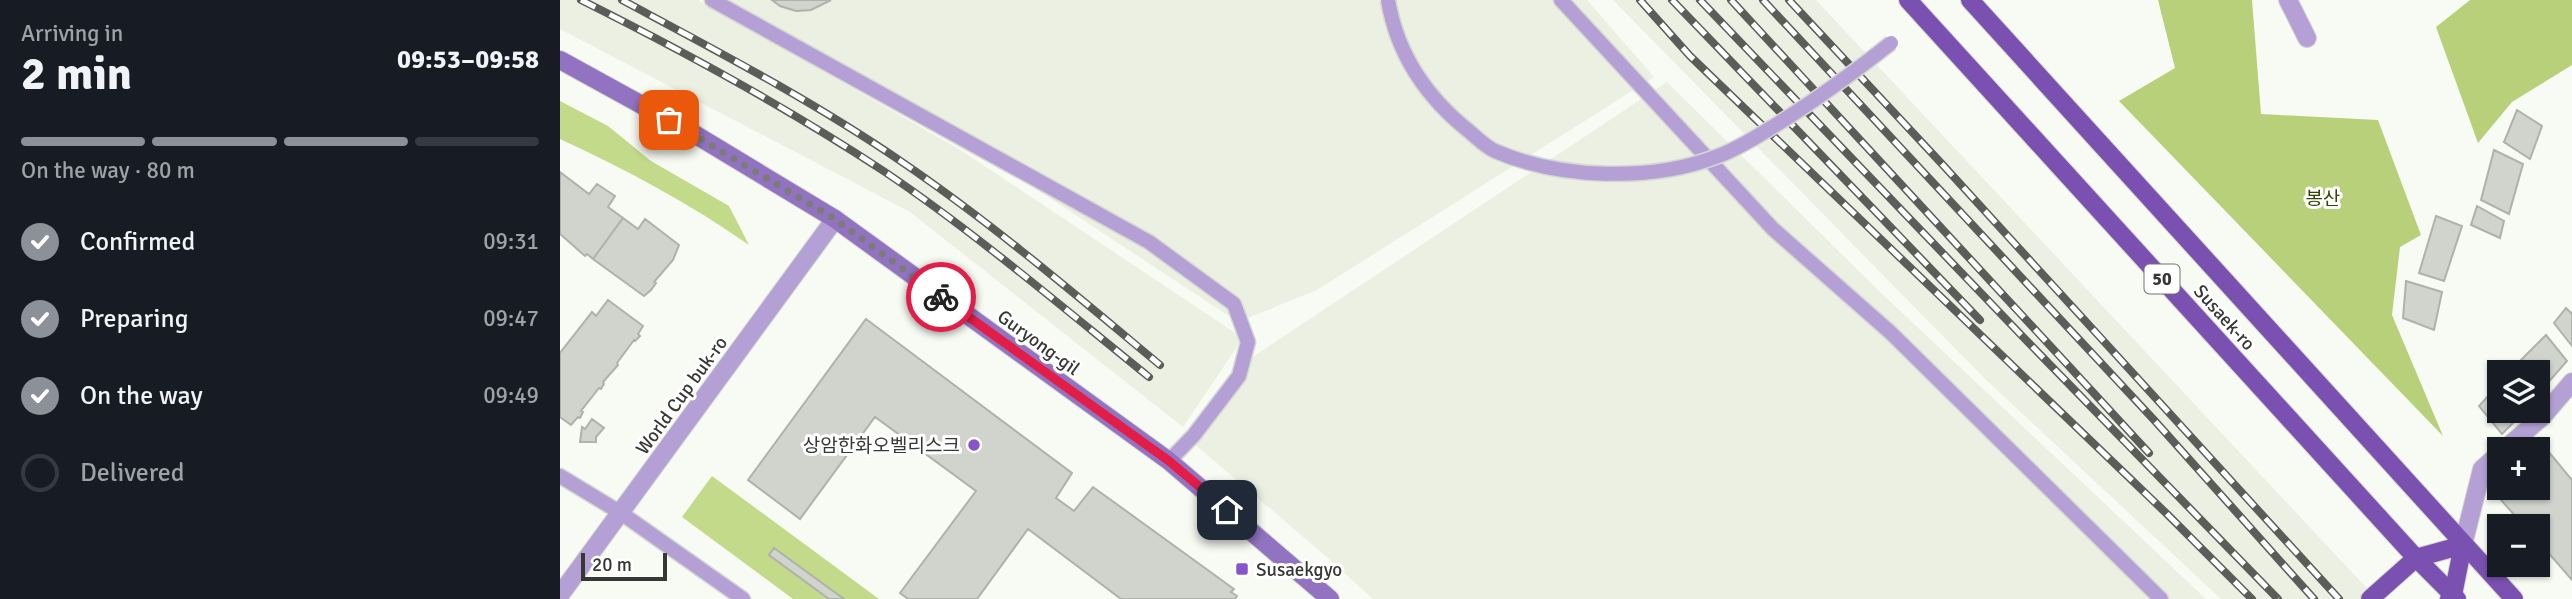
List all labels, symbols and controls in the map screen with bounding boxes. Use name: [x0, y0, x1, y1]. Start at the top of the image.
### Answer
text: Arriving in: [21, 19, 123, 48]
text: 09:53–09:58: [397, 44, 539, 76]
text: 2 min: [21, 46, 132, 102]
pin: [639, 90, 699, 150]
icon: bag: [650, 101, 688, 139]
text: On the way · 80 m: [21, 156, 195, 185]
park label: 봉산: [2306, 187, 2340, 211]
icon: check: [21, 223, 59, 261]
text: Confirmed: [80, 226, 195, 258]
text: 09:31: [483, 227, 539, 256]
courier: [906, 262, 976, 332]
road number: 50: [2144, 264, 2180, 293]
icon: bike: [922, 278, 960, 316]
street label: Susaek-ro: [2188, 280, 2260, 356]
icon: check: [21, 300, 59, 338]
text: Preparing: [80, 303, 188, 335]
text: 09:47: [483, 304, 539, 333]
street label: Guryong-gil: [992, 305, 1084, 381]
street label: World Cup buk-ro: [631, 332, 733, 460]
map controls: [2487, 360, 2550, 577]
button: layers: [2487, 360, 2550, 423]
icon: check: [21, 377, 59, 415]
text: On the way: [80, 380, 203, 412]
text: 09:49: [483, 381, 539, 410]
place label: 상암한화오벨리스크: [803, 434, 960, 458]
marker: 상암한화오벨리스크: [966, 437, 982, 453]
button: +: [2487, 437, 2550, 500]
text: Delivered: [80, 457, 185, 489]
pin: [1197, 480, 1257, 540]
icon: home: [1208, 491, 1246, 529]
button: −: [2487, 514, 2550, 577]
scale bar: [581, 550, 667, 582]
text: 20 m: [592, 553, 632, 577]
place label: Susaekgyo: [1256, 558, 1342, 582]
marker: Susaekgyo: [1234, 561, 1250, 577]

